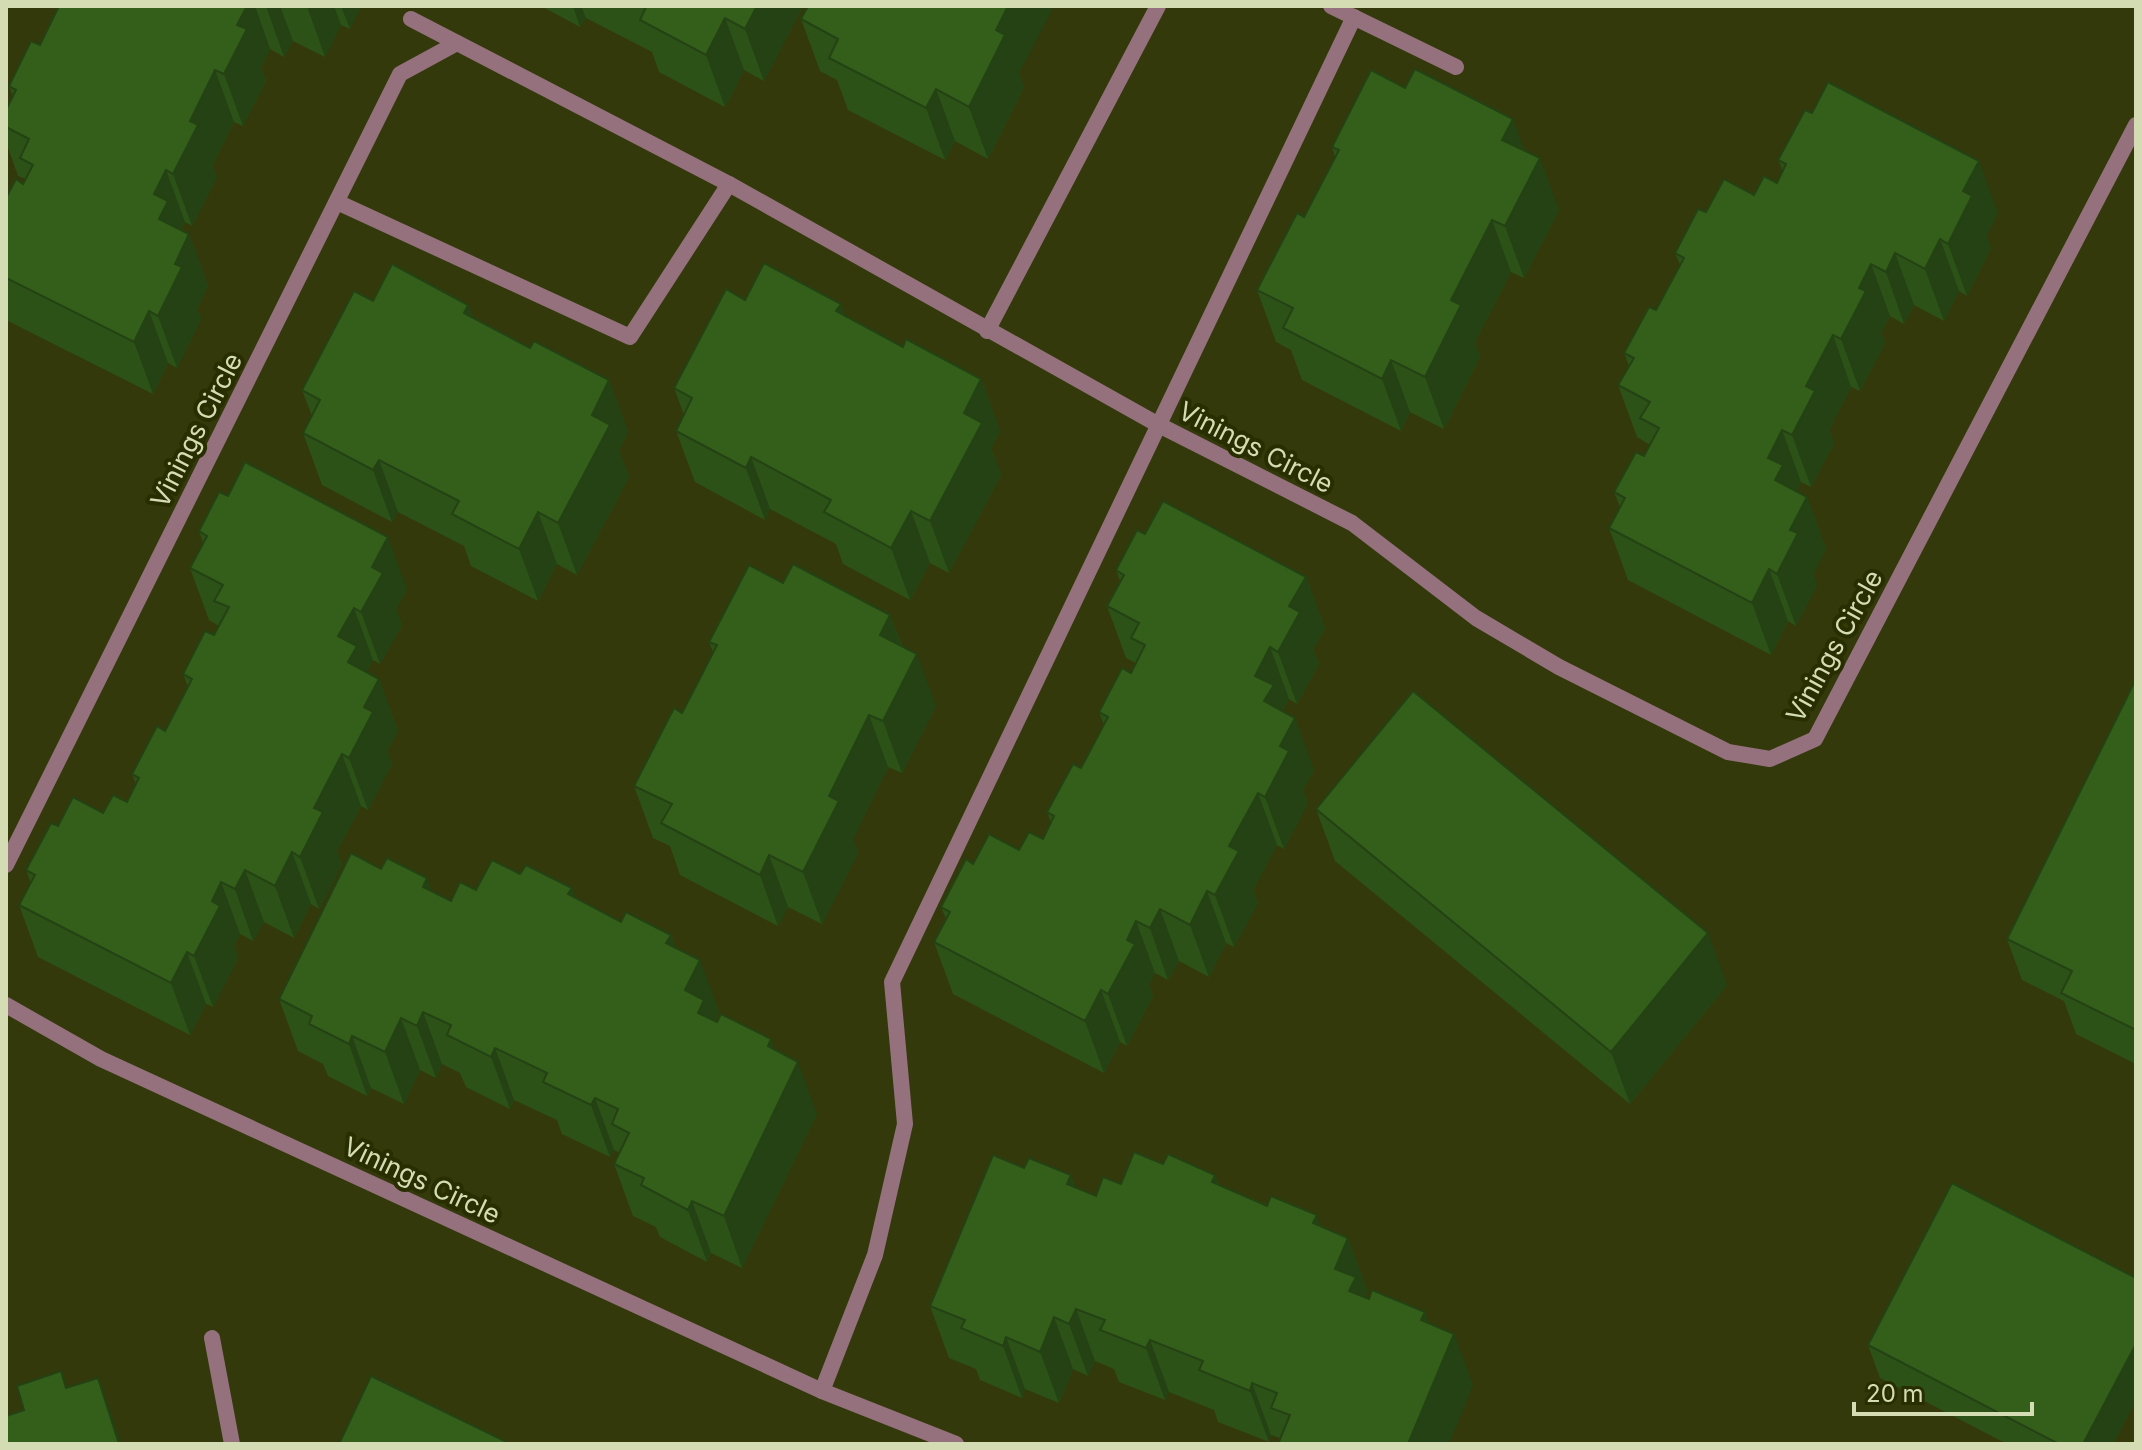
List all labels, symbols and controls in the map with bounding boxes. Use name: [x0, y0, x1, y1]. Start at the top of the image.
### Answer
street label: Vinings Circle: [144, 348, 248, 512]
street label: Vinings Circle: [1174, 395, 1338, 499]
street label: Vinings Circle: [1779, 564, 1889, 728]
street label: Vinings Circle: [339, 1130, 505, 1230]
scale bar: [1854, 1366, 2032, 1416]
text: 20 m: [1866, 1379, 1924, 1408]

